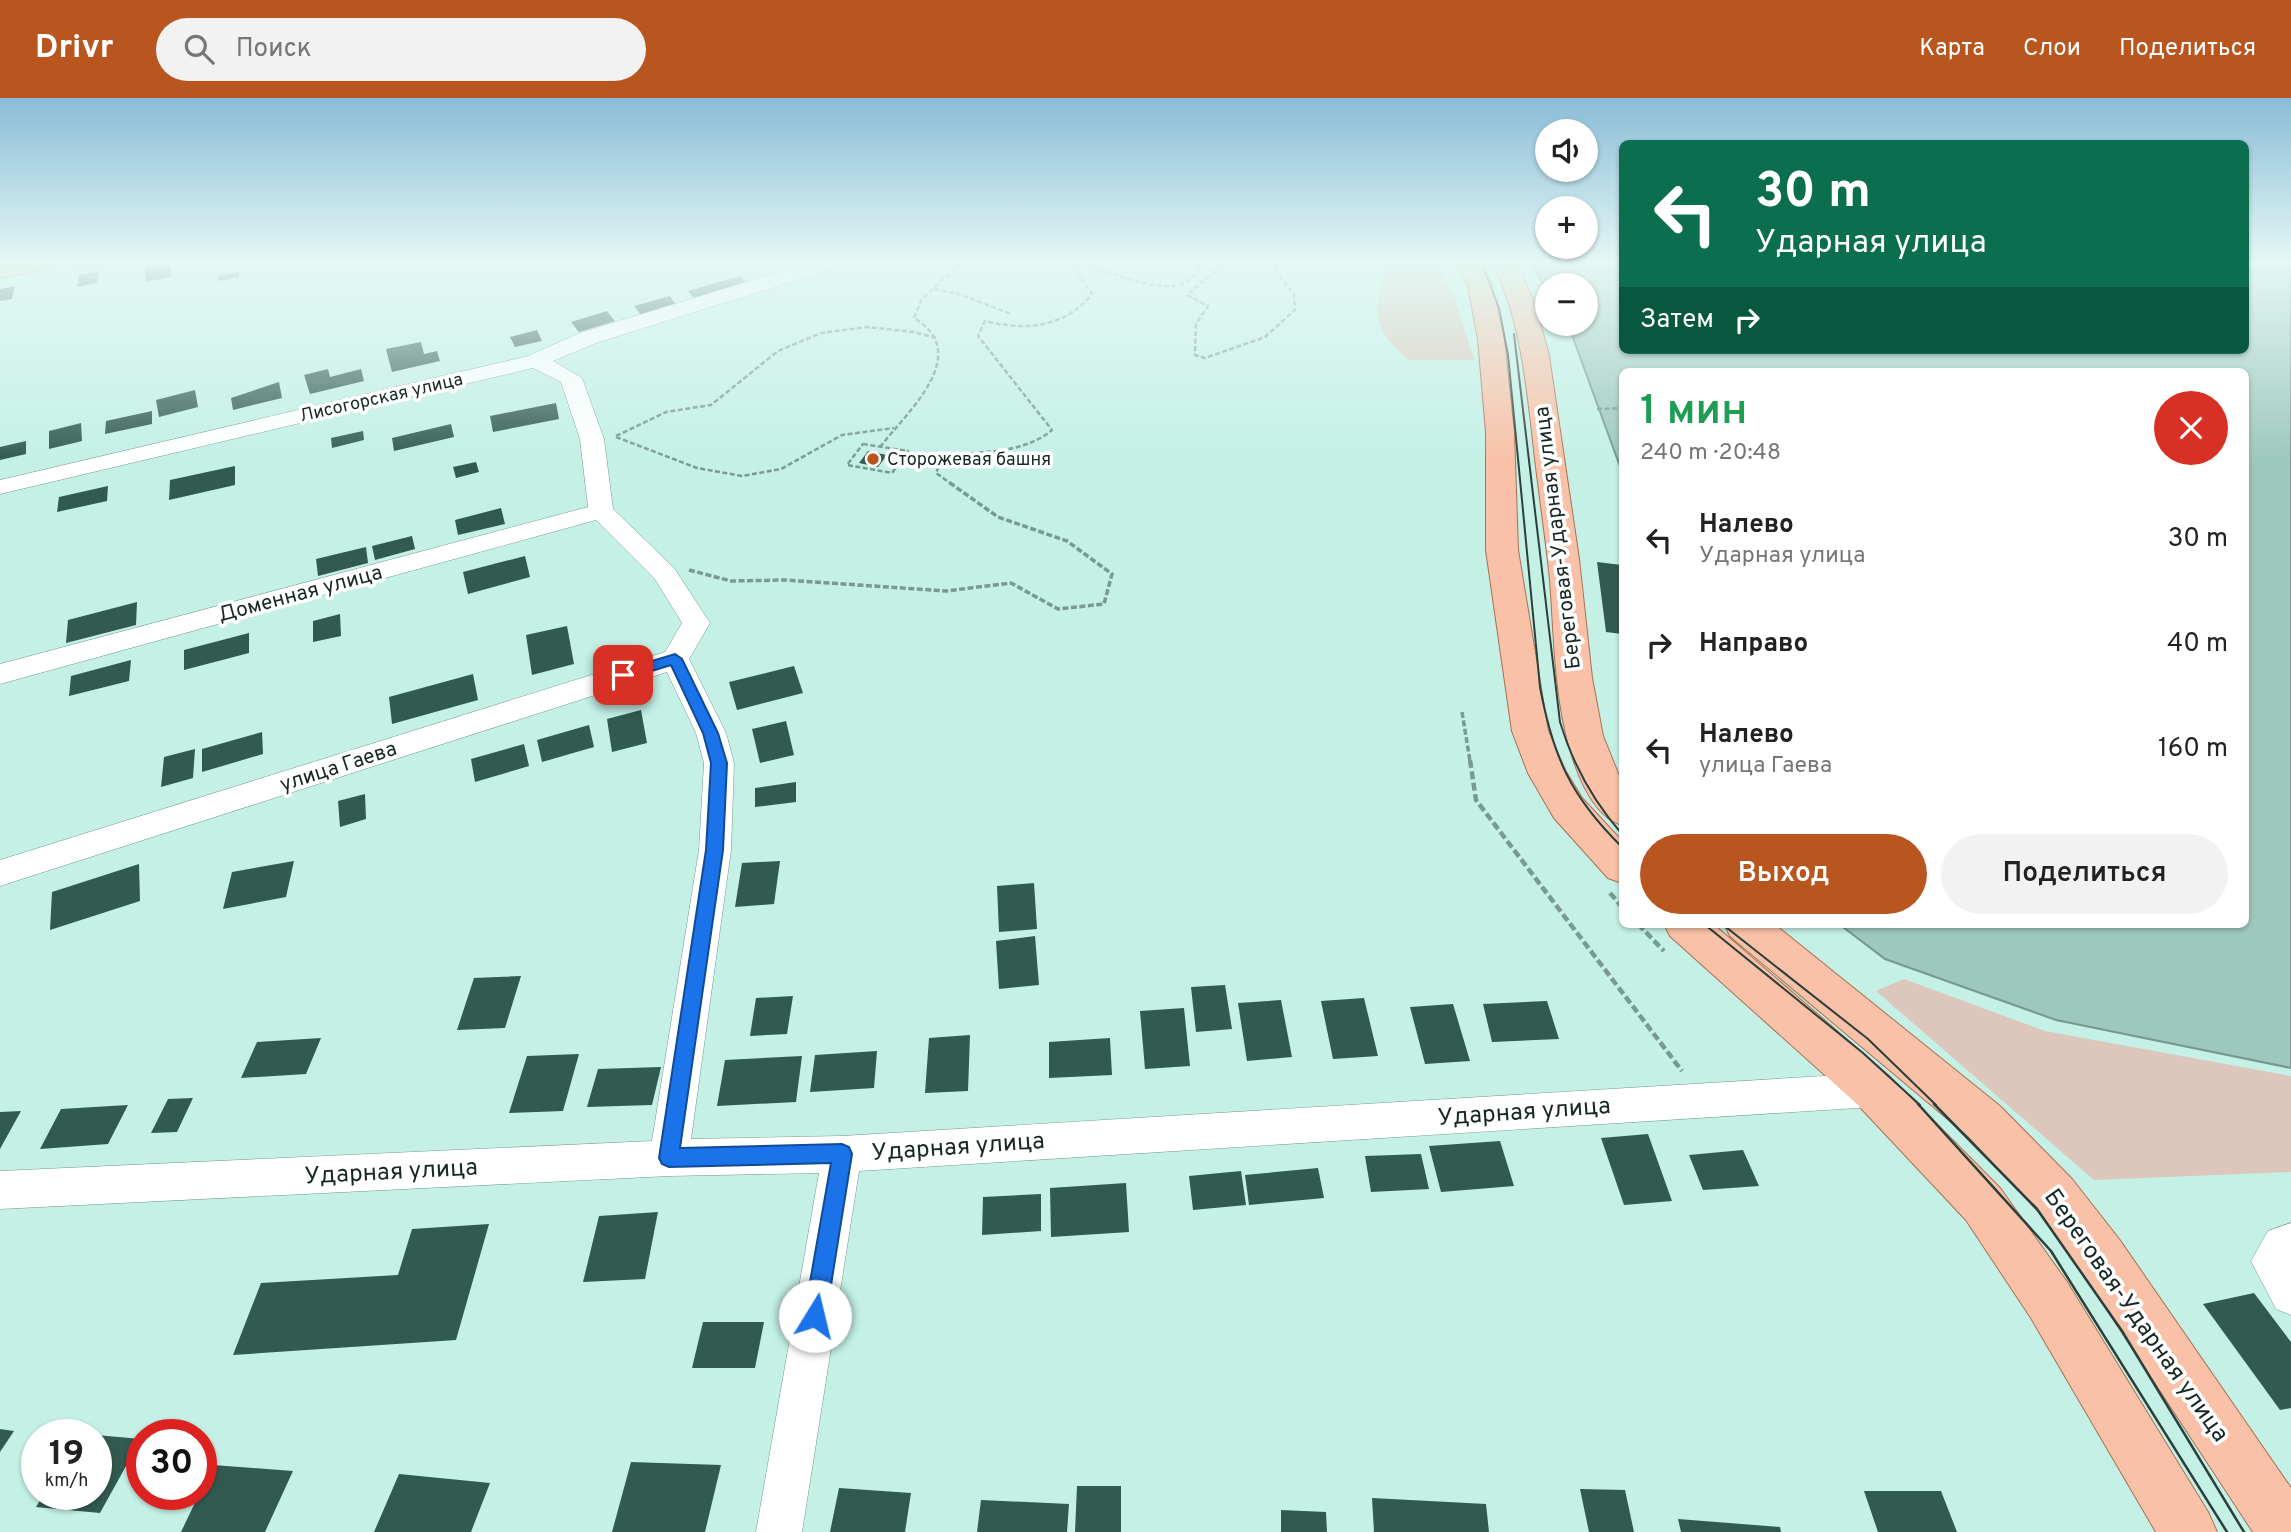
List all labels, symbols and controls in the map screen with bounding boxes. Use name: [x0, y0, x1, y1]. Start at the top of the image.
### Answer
search box: [156, 18, 646, 81]
text: Drivr: [35, 28, 114, 70]
icon: search: [180, 30, 218, 68]
text: Поиск: [236, 33, 312, 66]
text: Карта: [1919, 34, 1985, 64]
text: Слои: [2023, 34, 2081, 64]
text: Поделиться: [2119, 34, 2256, 64]
map controls: [1535, 119, 1598, 336]
button: sound: [1535, 119, 1598, 182]
text: 30 m: [1755, 163, 1871, 225]
icon: left: [1640, 168, 1731, 259]
button: +: [1535, 196, 1598, 259]
text: Ударная улица: [1755, 224, 1986, 264]
button: −: [1535, 273, 1598, 336]
icon: right: [1728, 301, 1766, 339]
text: Затем: [1640, 304, 1714, 337]
street label: Лисогорская улица: [297, 368, 465, 428]
text: 1 мин: [1640, 386, 1747, 439]
button: close: [2154, 391, 2228, 465]
street label: Береговая-Ударная улица: [1529, 405, 1588, 671]
text: 240 m · 20:48: [1640, 439, 1781, 468]
place label: Сторожевая башня: [887, 449, 1051, 472]
marker: Сторожевая башня: [865, 451, 881, 467]
text: Налево: [1699, 509, 1794, 542]
icon: left: [1640, 521, 1678, 559]
text: 30 m: [2168, 523, 2228, 556]
text: Ударная улица: [1699, 542, 1865, 571]
street label: Доменная улица: [215, 560, 385, 629]
icon: right: [1640, 626, 1678, 664]
text: Направо: [1699, 628, 1808, 661]
text: 40 m: [2167, 628, 2228, 661]
pin: [593, 645, 653, 705]
icon: arrive: [604, 656, 642, 694]
text: Налево: [1699, 719, 1794, 752]
icon: left: [1640, 731, 1678, 769]
text: 160 m: [2158, 733, 2228, 766]
street label: улица Гаева: [277, 736, 400, 799]
text: улица Гаева: [1699, 752, 1832, 781]
button: Выход: [1640, 834, 1927, 914]
button: Поделиться: [1941, 834, 2228, 914]
street label: Ударная улица: [1436, 1092, 1612, 1134]
street label: Ударная улица: [870, 1127, 1046, 1169]
street label: Ударная улица: [304, 1153, 479, 1193]
street label: Береговая-Ударная улица: [2036, 1184, 2234, 1449]
position arrow: [778, 1279, 852, 1353]
speed limit sign: 30: [126, 1419, 217, 1510]
text: 19: [49, 1433, 84, 1477]
text: km/h: [45, 1470, 88, 1493]

